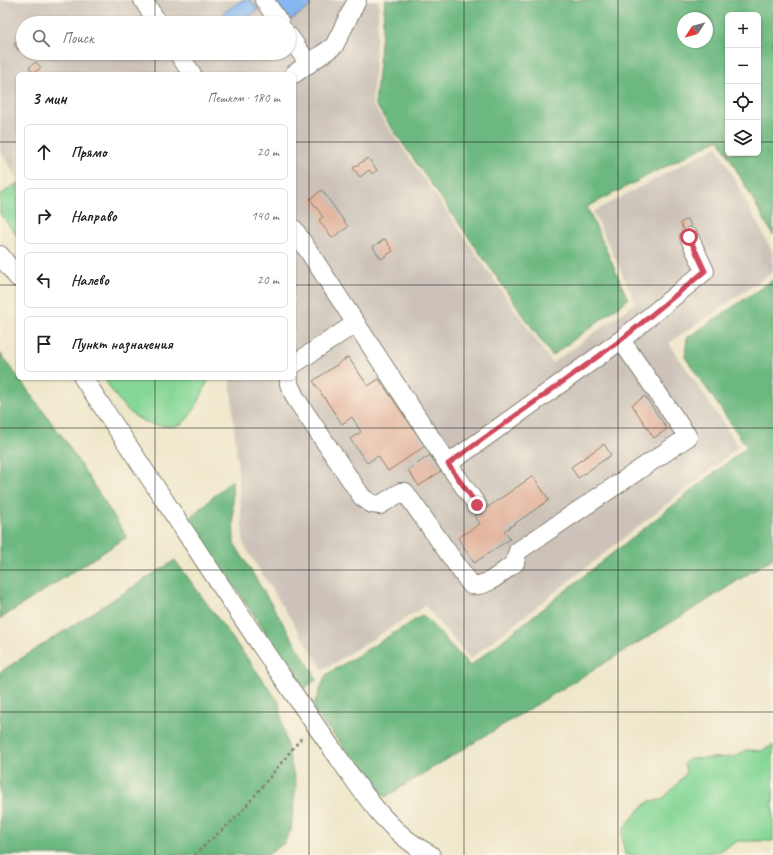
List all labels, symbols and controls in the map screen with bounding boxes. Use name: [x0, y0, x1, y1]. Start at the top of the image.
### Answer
north arrow: [677, 12, 713, 48]
map controls: [725, 12, 761, 156]
button: +: [725, 12, 761, 48]
search box: [16, 16, 296, 60]
icon: search: [30, 27, 52, 49]
text: Поиск: [62, 29, 94, 48]
button: −: [725, 48, 761, 84]
button: locate: [725, 84, 761, 120]
text: 3 мин: [32, 88, 67, 109]
text: Пешком · 180 m: [207, 90, 280, 106]
button: layers: [725, 120, 761, 156]
icon: ahead: [33, 141, 55, 163]
text: Прямо: [71, 143, 107, 162]
text: 20 m: [257, 144, 279, 160]
icon: right: [33, 205, 55, 227]
text: Направо: [71, 207, 117, 226]
text: 140 m: [251, 208, 279, 224]
route start: [680, 228, 698, 246]
icon: left: [33, 269, 55, 291]
text: Налево: [71, 271, 109, 290]
text: 20 m: [257, 272, 279, 288]
icon: arrive: [33, 333, 55, 355]
text: Пункт назначения: [71, 335, 173, 354]
route end: [468, 496, 486, 514]

